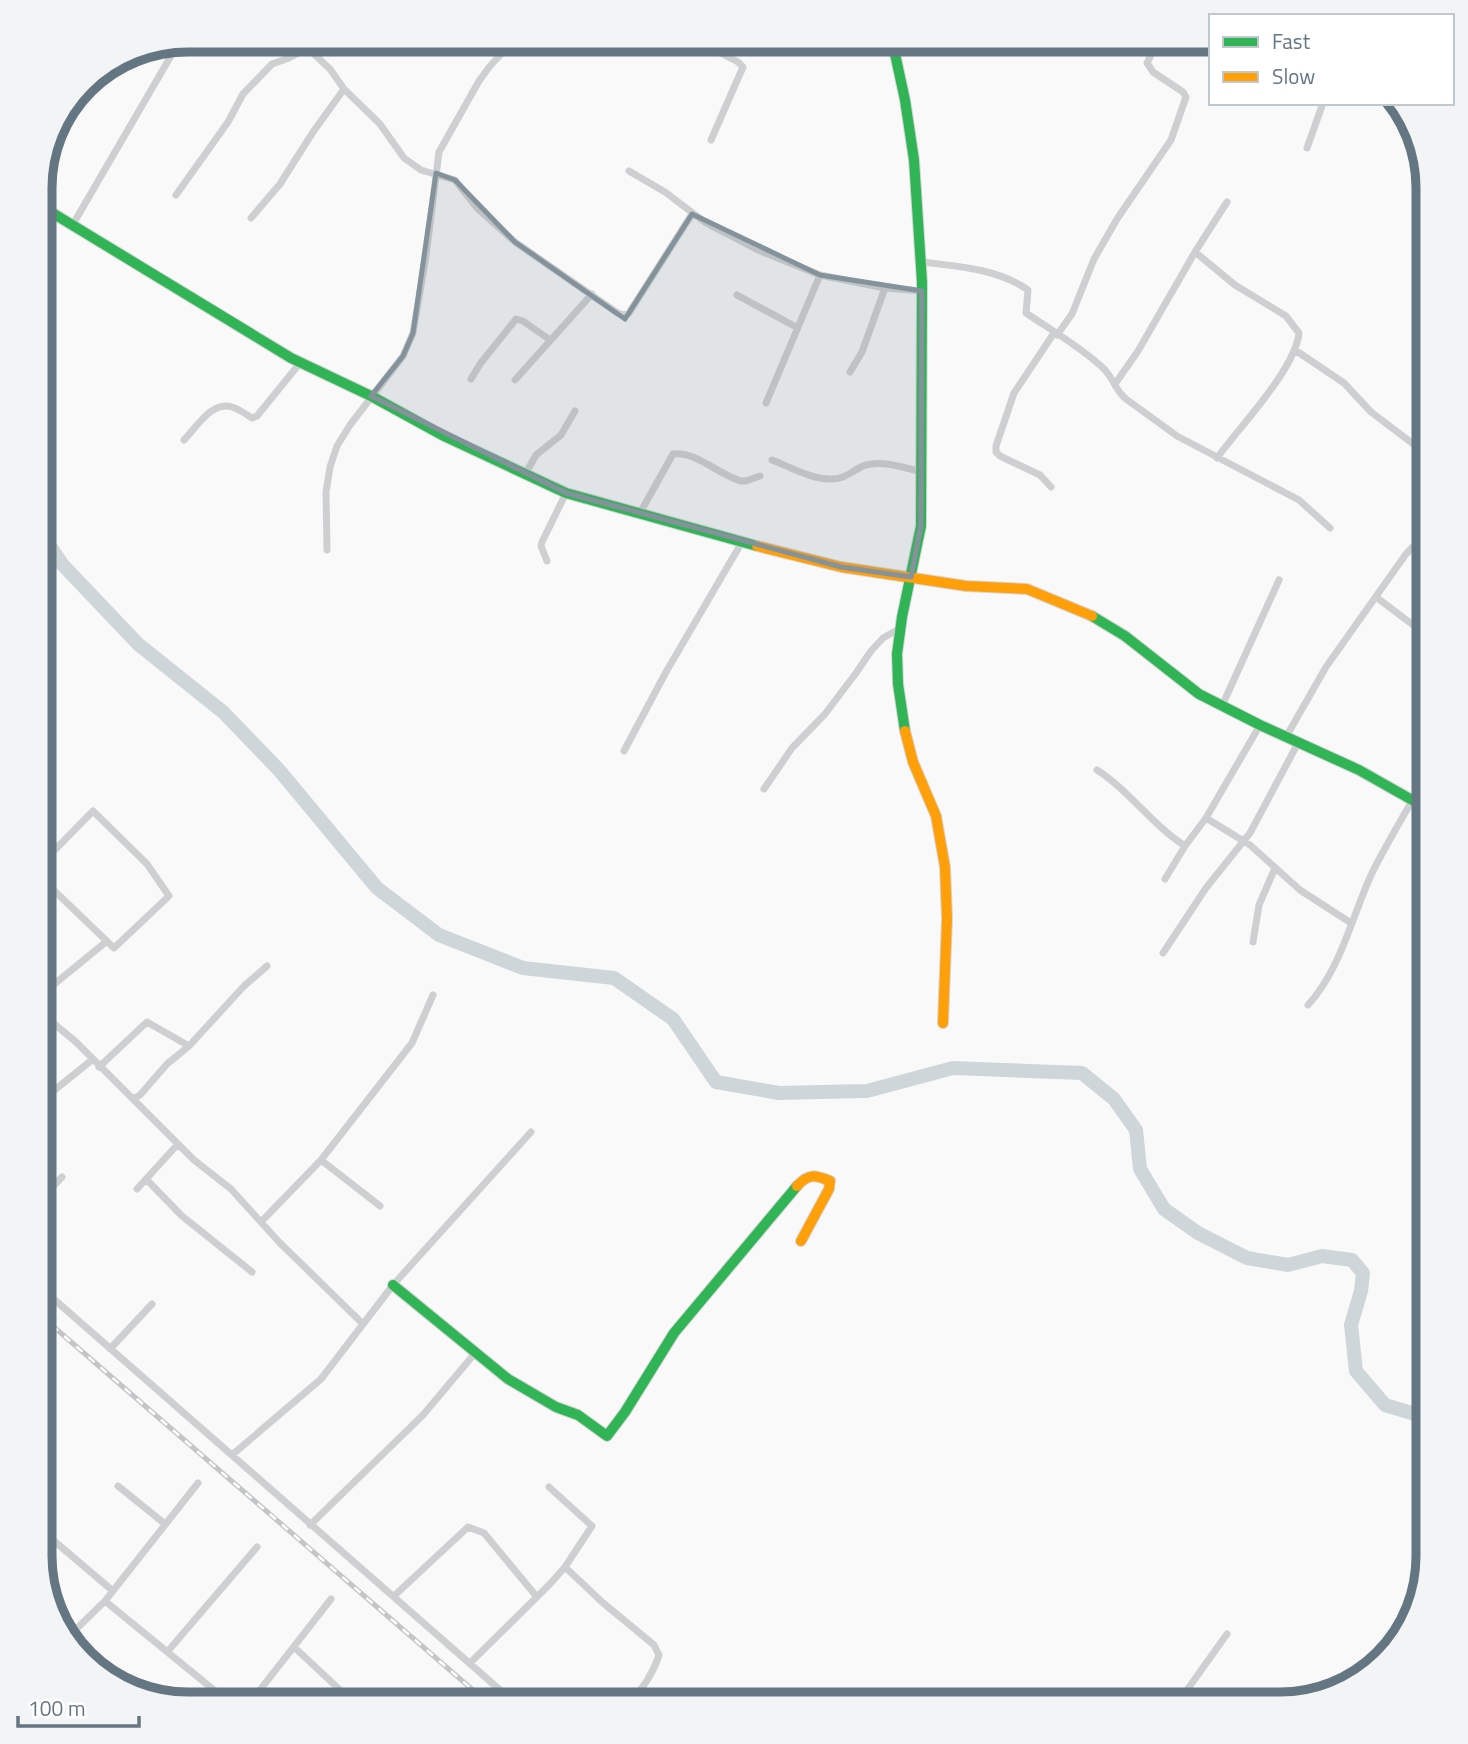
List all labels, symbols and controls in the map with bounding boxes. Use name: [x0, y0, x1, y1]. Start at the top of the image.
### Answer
legend: [1209, 14, 1454, 105]
text: Fast: [1272, 25, 1311, 57]
text: Slow: [1272, 60, 1315, 92]
scale bar: [18, 1684, 138, 1728]
text: 100 m: [28, 1692, 85, 1724]

